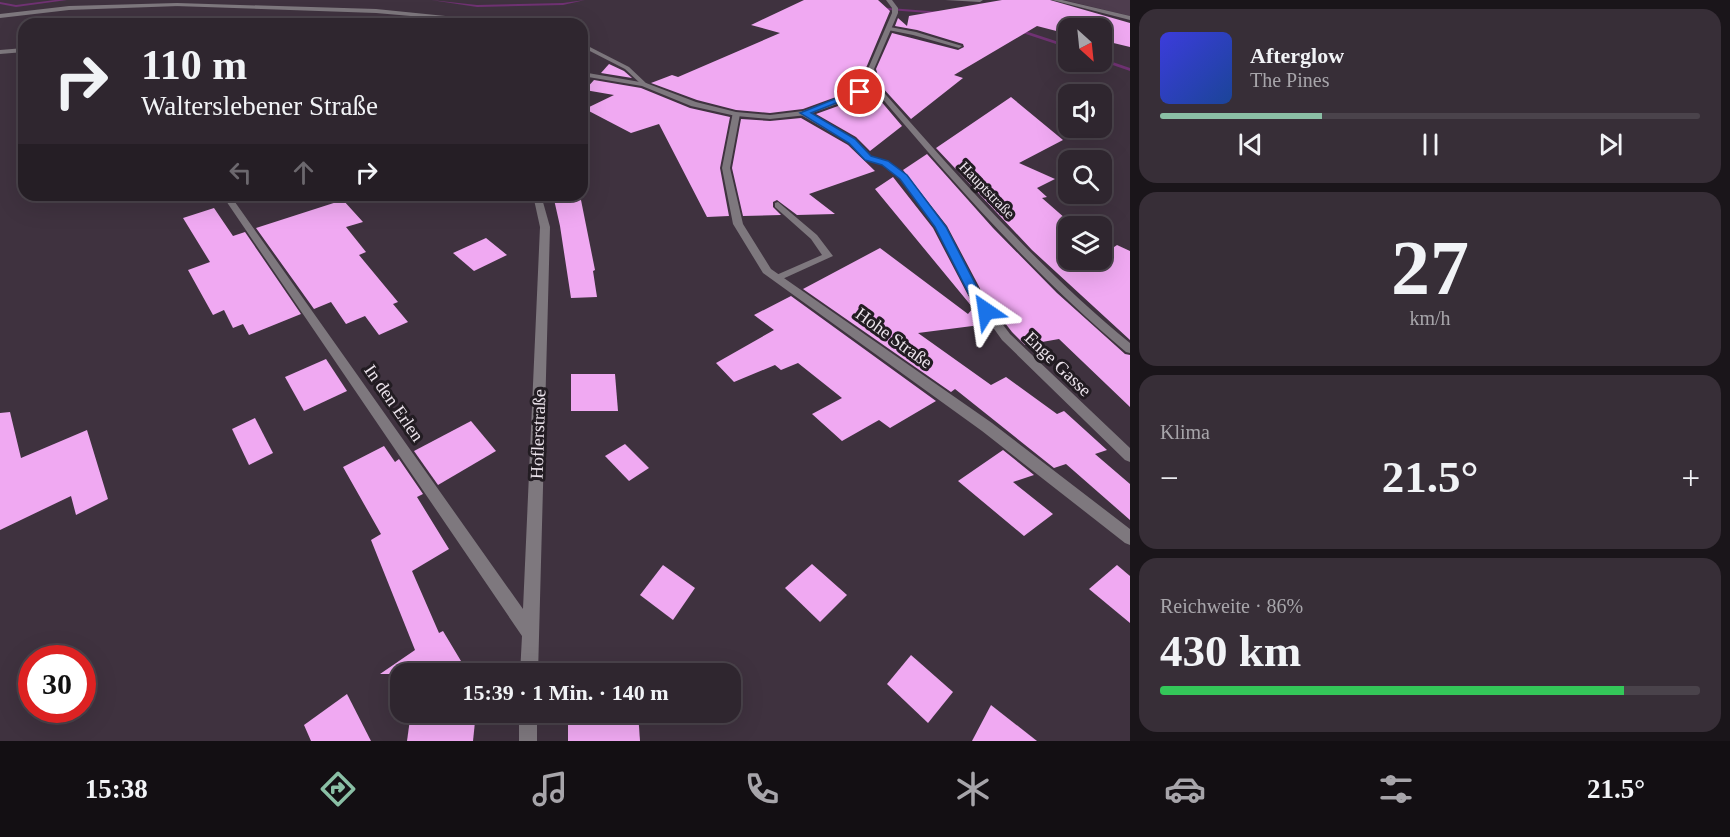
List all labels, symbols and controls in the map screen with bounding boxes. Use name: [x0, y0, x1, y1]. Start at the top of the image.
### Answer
north arrow: [1058, 18, 1112, 72]
map controls: [1058, 18, 1112, 270]
icon: right: [42, 42, 120, 120]
text: 110 m: [141, 42, 247, 88]
text: Afterglow: [1250, 43, 1344, 68]
pin: [834, 66, 885, 117]
text: The Pines: [1250, 69, 1329, 91]
icon: arrive: [843, 75, 876, 108]
button: sound: [1058, 84, 1112, 138]
text: Walterslebener Straße: [141, 91, 378, 121]
icon: previous: [1234, 128, 1267, 161]
icon: pause: [1414, 128, 1447, 161]
icon: next: [1594, 128, 1627, 161]
button: search: [1058, 150, 1112, 204]
icon: left: [224, 156, 257, 189]
icon: ahead: [287, 156, 320, 189]
icon: right: [350, 156, 383, 189]
street label: Hauptstraße: [956, 158, 1018, 222]
button: layers: [1058, 216, 1112, 270]
text: 27: [1391, 224, 1469, 311]
position arrow: [954, 279, 1018, 343]
street label: Hohe Straße: [852, 304, 936, 372]
text: km/h: [1409, 307, 1451, 329]
street label: Enge Gasse: [1021, 327, 1095, 401]
street label: In den Erlen: [360, 361, 428, 445]
street label: Hoflerstraße: [526, 389, 550, 479]
text: Klima: [1160, 421, 1210, 443]
text: 21.5°: [1382, 452, 1478, 502]
text: −: [1160, 460, 1179, 496]
text: +: [1681, 460, 1700, 496]
text: Reichweite · 86%: [1160, 595, 1303, 617]
text: 430 km: [1160, 626, 1301, 676]
speed limit sign: 30: [18, 645, 96, 723]
text: 15:39 · 1 Min. · 140 m: [463, 680, 668, 705]
icon: directions: [317, 768, 359, 810]
icon: music: [529, 768, 571, 810]
icon: phone: [741, 768, 783, 810]
icon: climate: [952, 768, 994, 810]
icon: car: [1164, 768, 1206, 810]
icon: filters: [1375, 768, 1417, 810]
text: 15:38: [85, 774, 148, 804]
text: 21.5°: [1587, 774, 1645, 804]

